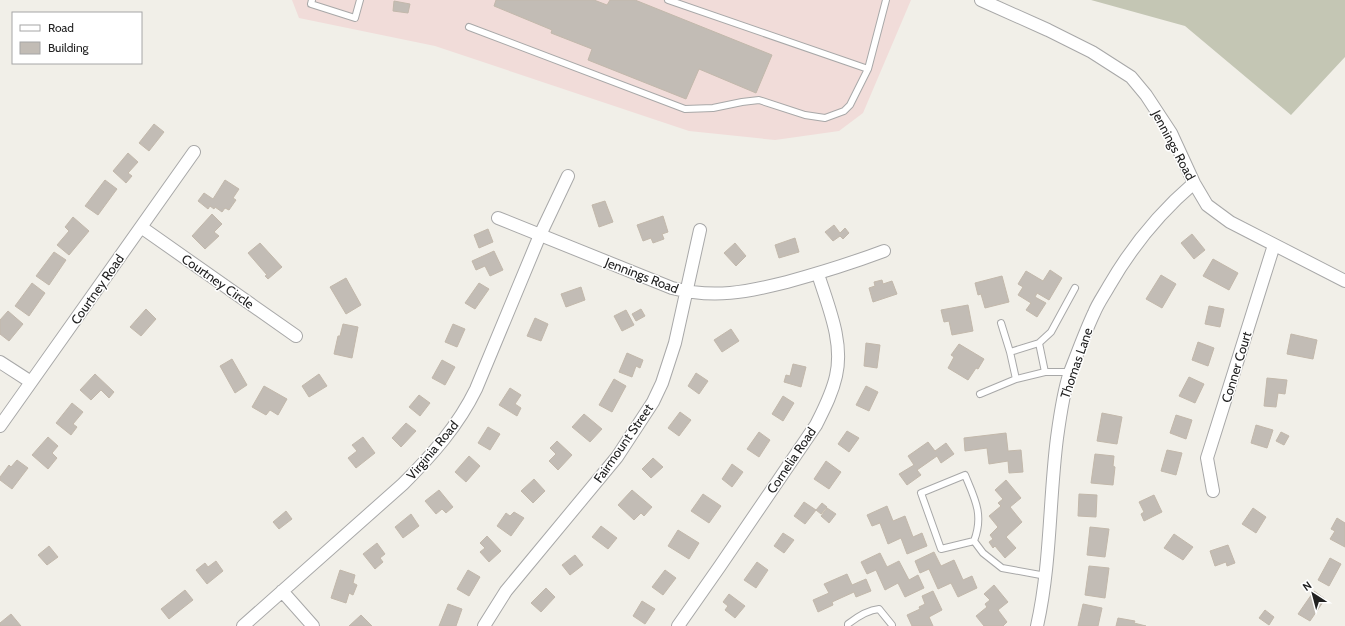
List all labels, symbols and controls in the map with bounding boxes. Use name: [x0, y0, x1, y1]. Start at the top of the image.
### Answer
legend: [12, 12, 142, 64]
text: Road: [48, 20, 74, 35]
text: Building: [48, 40, 90, 55]
street label: Jennings Road: [1148, 106, 1199, 183]
street label: Courtney Circle: [179, 250, 257, 312]
street label: Courtney Road: [67, 251, 127, 327]
street label: Jennings Road: [602, 253, 681, 296]
street label: Thomas Lane: [1056, 325, 1096, 400]
street label: Conner Court: [1218, 329, 1255, 404]
street label: Fairmount Street: [590, 400, 656, 485]
street label: Virginia Road: [403, 417, 461, 483]
street label: Cornelia Road: [763, 424, 819, 496]
north arrow: [1293, 574, 1333, 614]
text: N: [1300, 578, 1314, 594]

